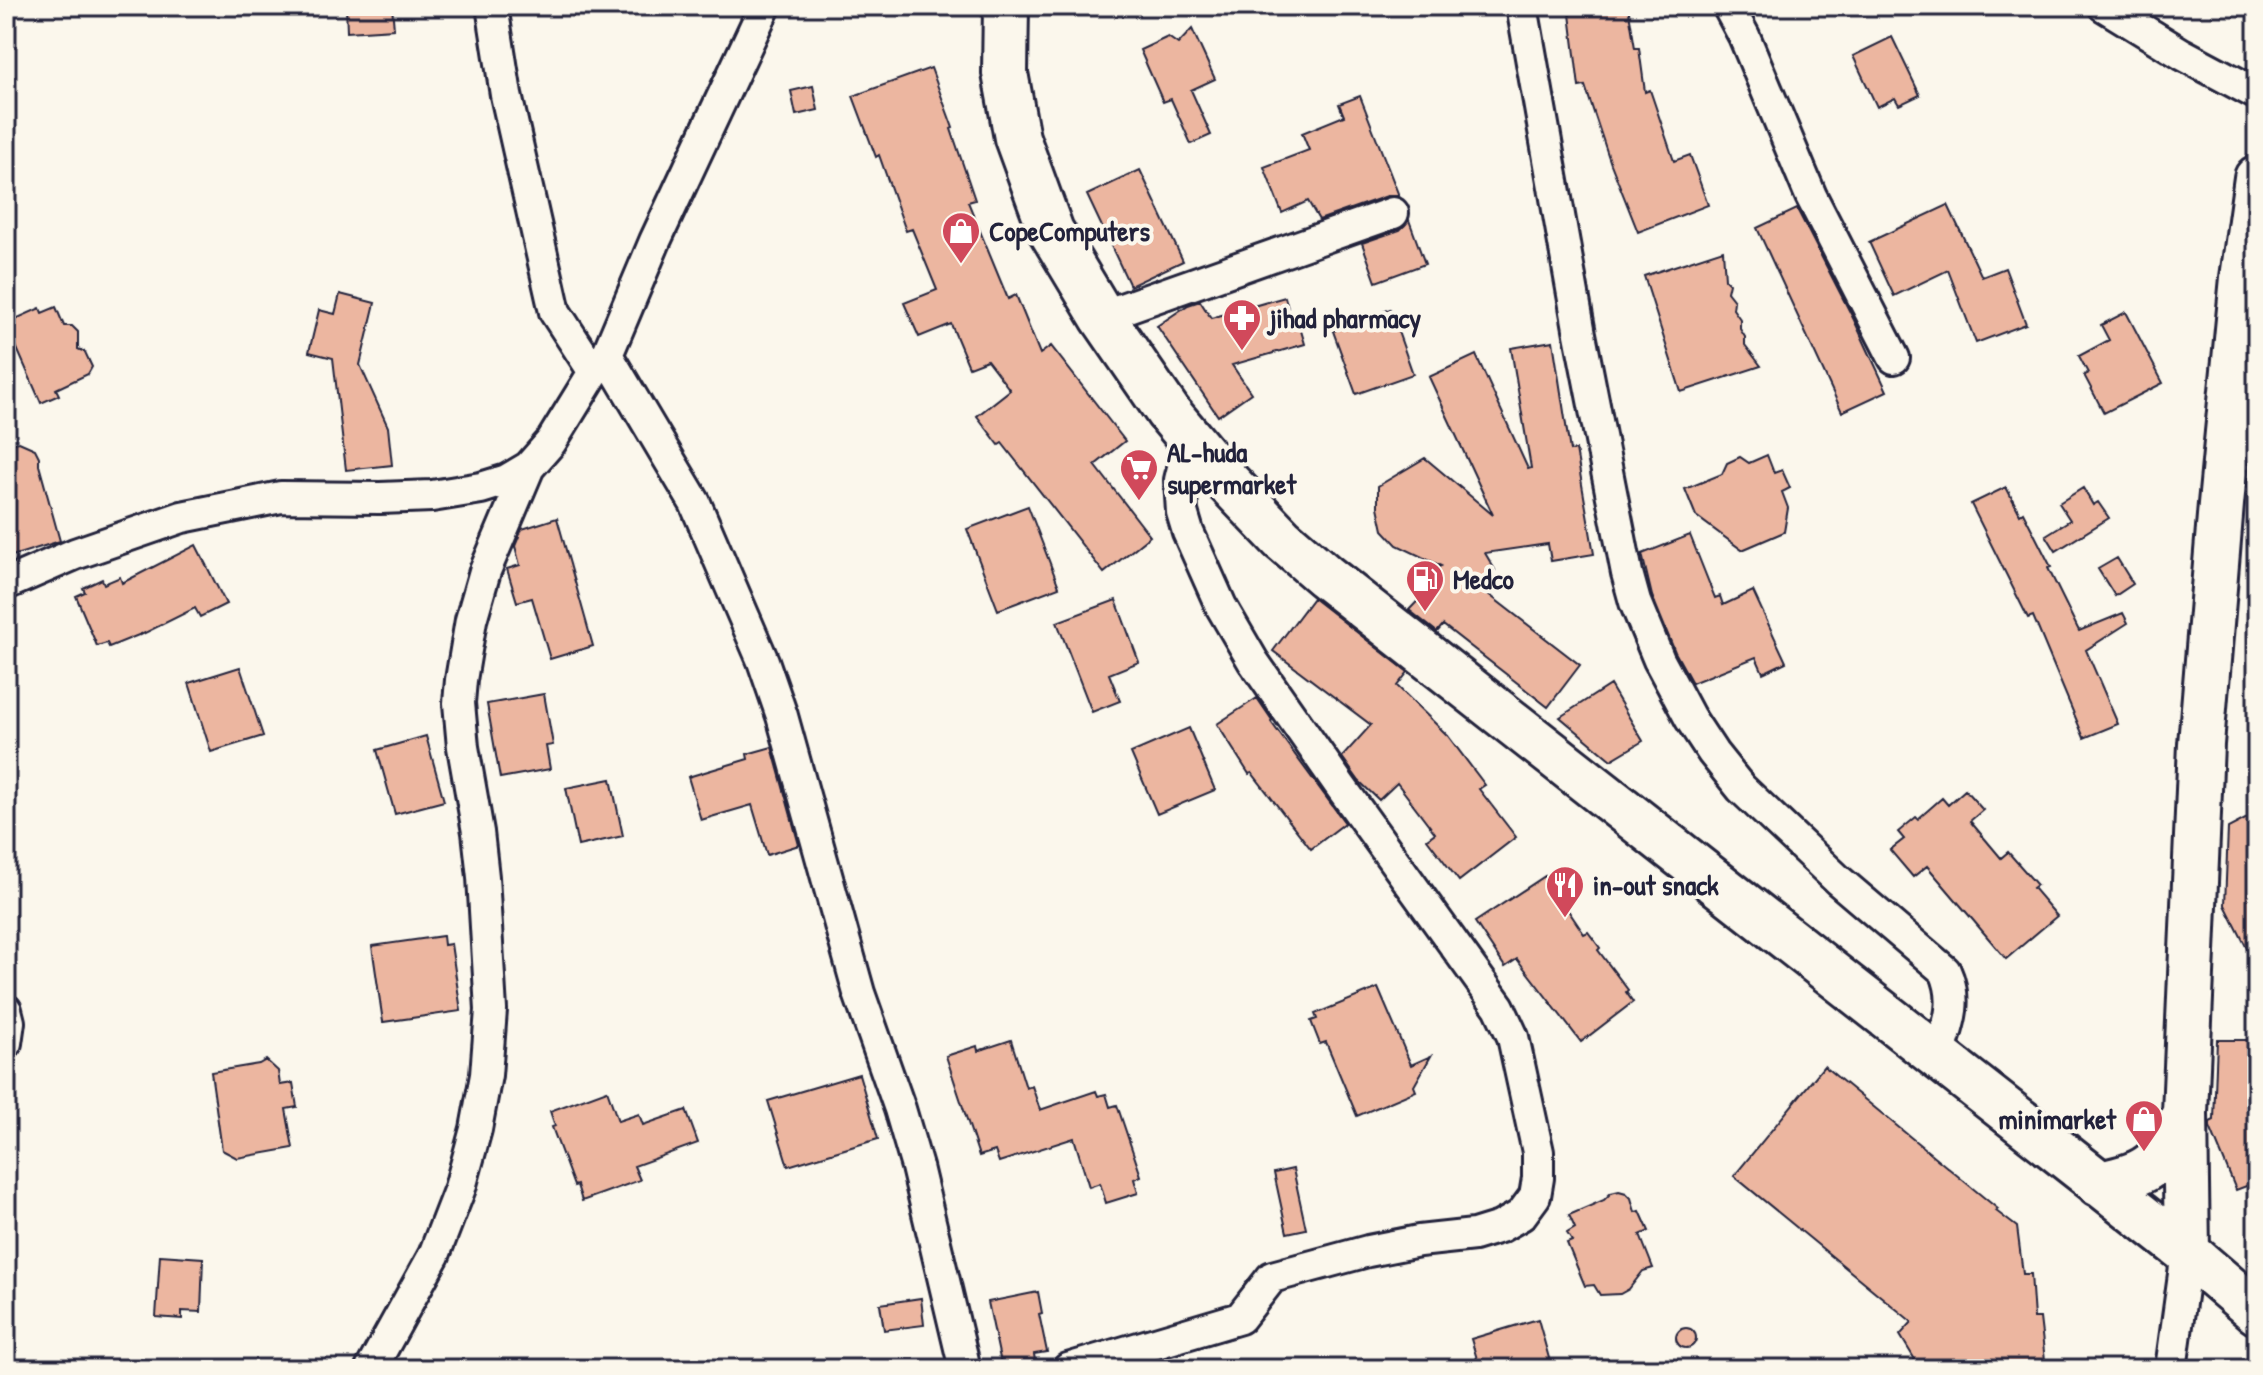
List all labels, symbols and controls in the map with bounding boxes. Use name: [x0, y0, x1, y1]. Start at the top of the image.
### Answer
shop icon: CopeComputers: [940, 210, 982, 265]
place label: CopeComputers: [989, 212, 1150, 251]
pharmacy icon: jihad pharmacy: [1221, 297, 1263, 352]
place label: jihad pharmacy: [1266, 299, 1421, 338]
place label: AL-huda supermarket: [1167, 433, 1297, 504]
supermarket icon: AL-huda supermarket: [1118, 447, 1160, 502]
fuel station icon: Medco: [1404, 558, 1446, 613]
place label: Medco: [1453, 560, 1515, 598]
restaurant icon: in-out snack: [1544, 864, 1586, 919]
place label: in-out snack: [1593, 866, 1719, 904]
shop icon: minimarket: [2123, 1098, 2165, 1153]
place label: minimarket: [1999, 1100, 2117, 1138]

